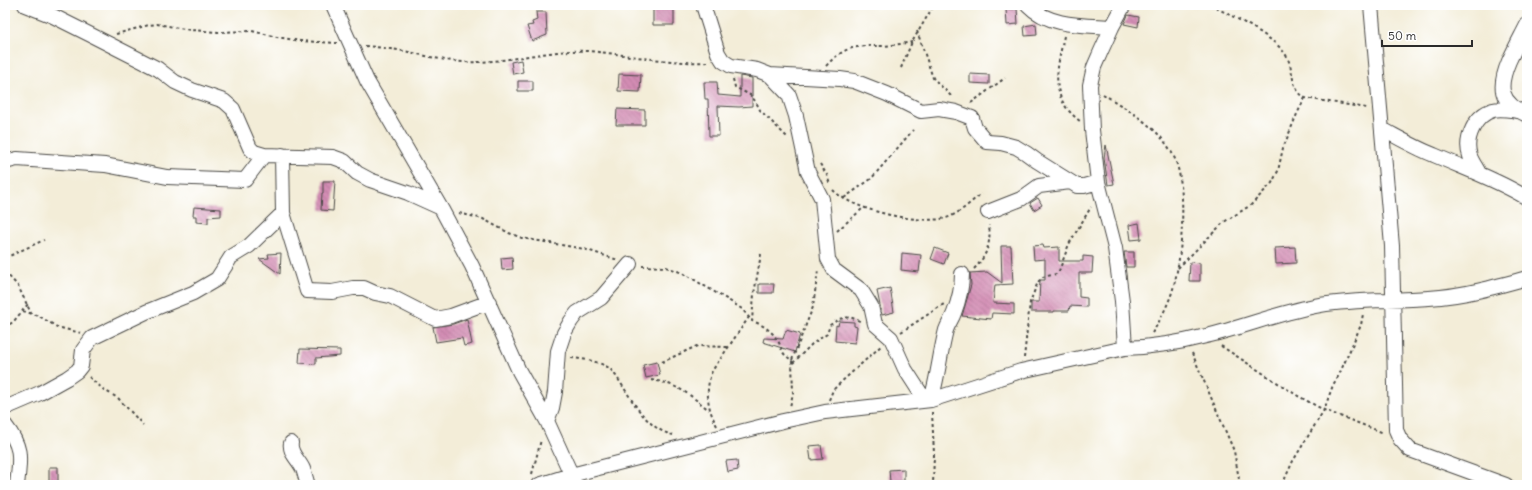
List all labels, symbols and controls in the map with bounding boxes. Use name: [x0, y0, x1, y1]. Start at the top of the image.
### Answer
scale bar: [1382, 22, 1472, 48]
text: 50 m: [1388, 28, 1417, 43]

